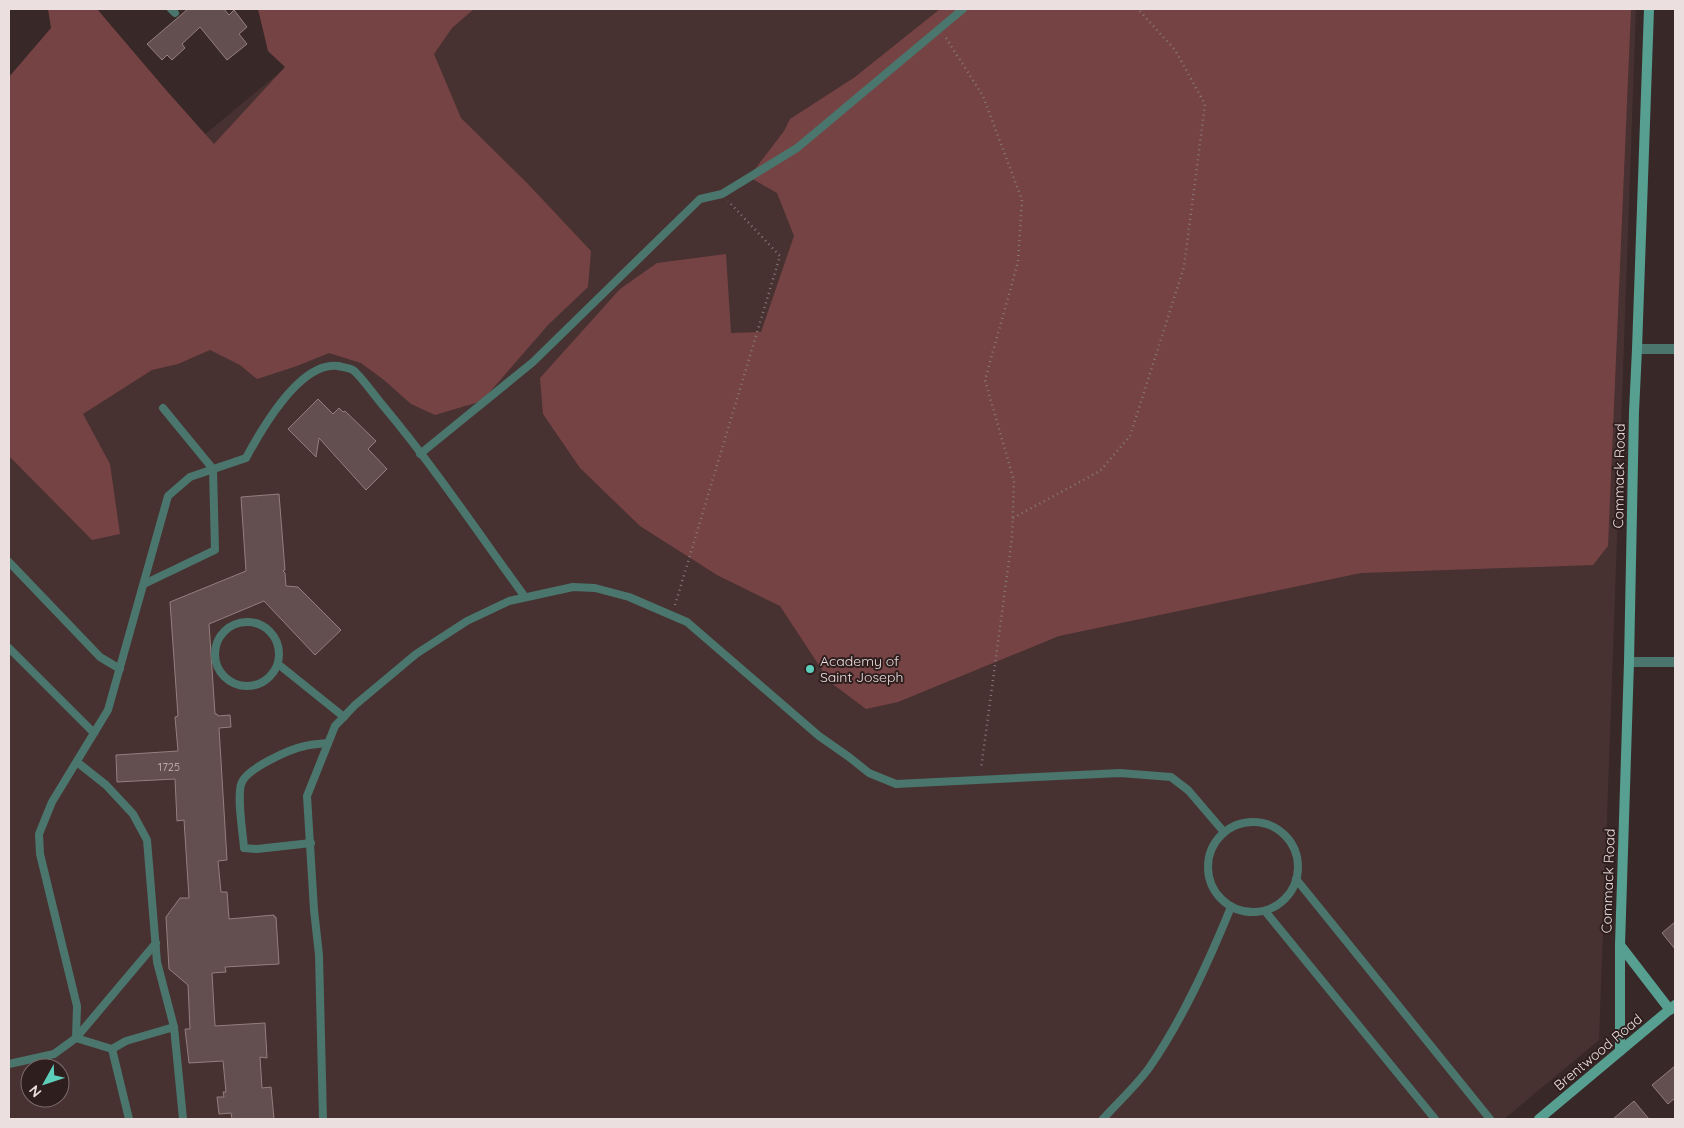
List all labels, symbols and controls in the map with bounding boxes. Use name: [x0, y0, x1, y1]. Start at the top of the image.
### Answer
street label: Commack Road: [1609, 423, 1629, 529]
place label: Academy of Saint Joseph: [820, 652, 903, 686]
marker: Academy of Saint Joseph: [804, 663, 816, 675]
house number: 1725: [158, 760, 180, 774]
street label: Commack Road: [1597, 828, 1619, 934]
street label: Brentwood Road: [1550, 1010, 1646, 1094]
north arrow: [20, 1058, 70, 1108]
text: N: [25, 1082, 45, 1101]

